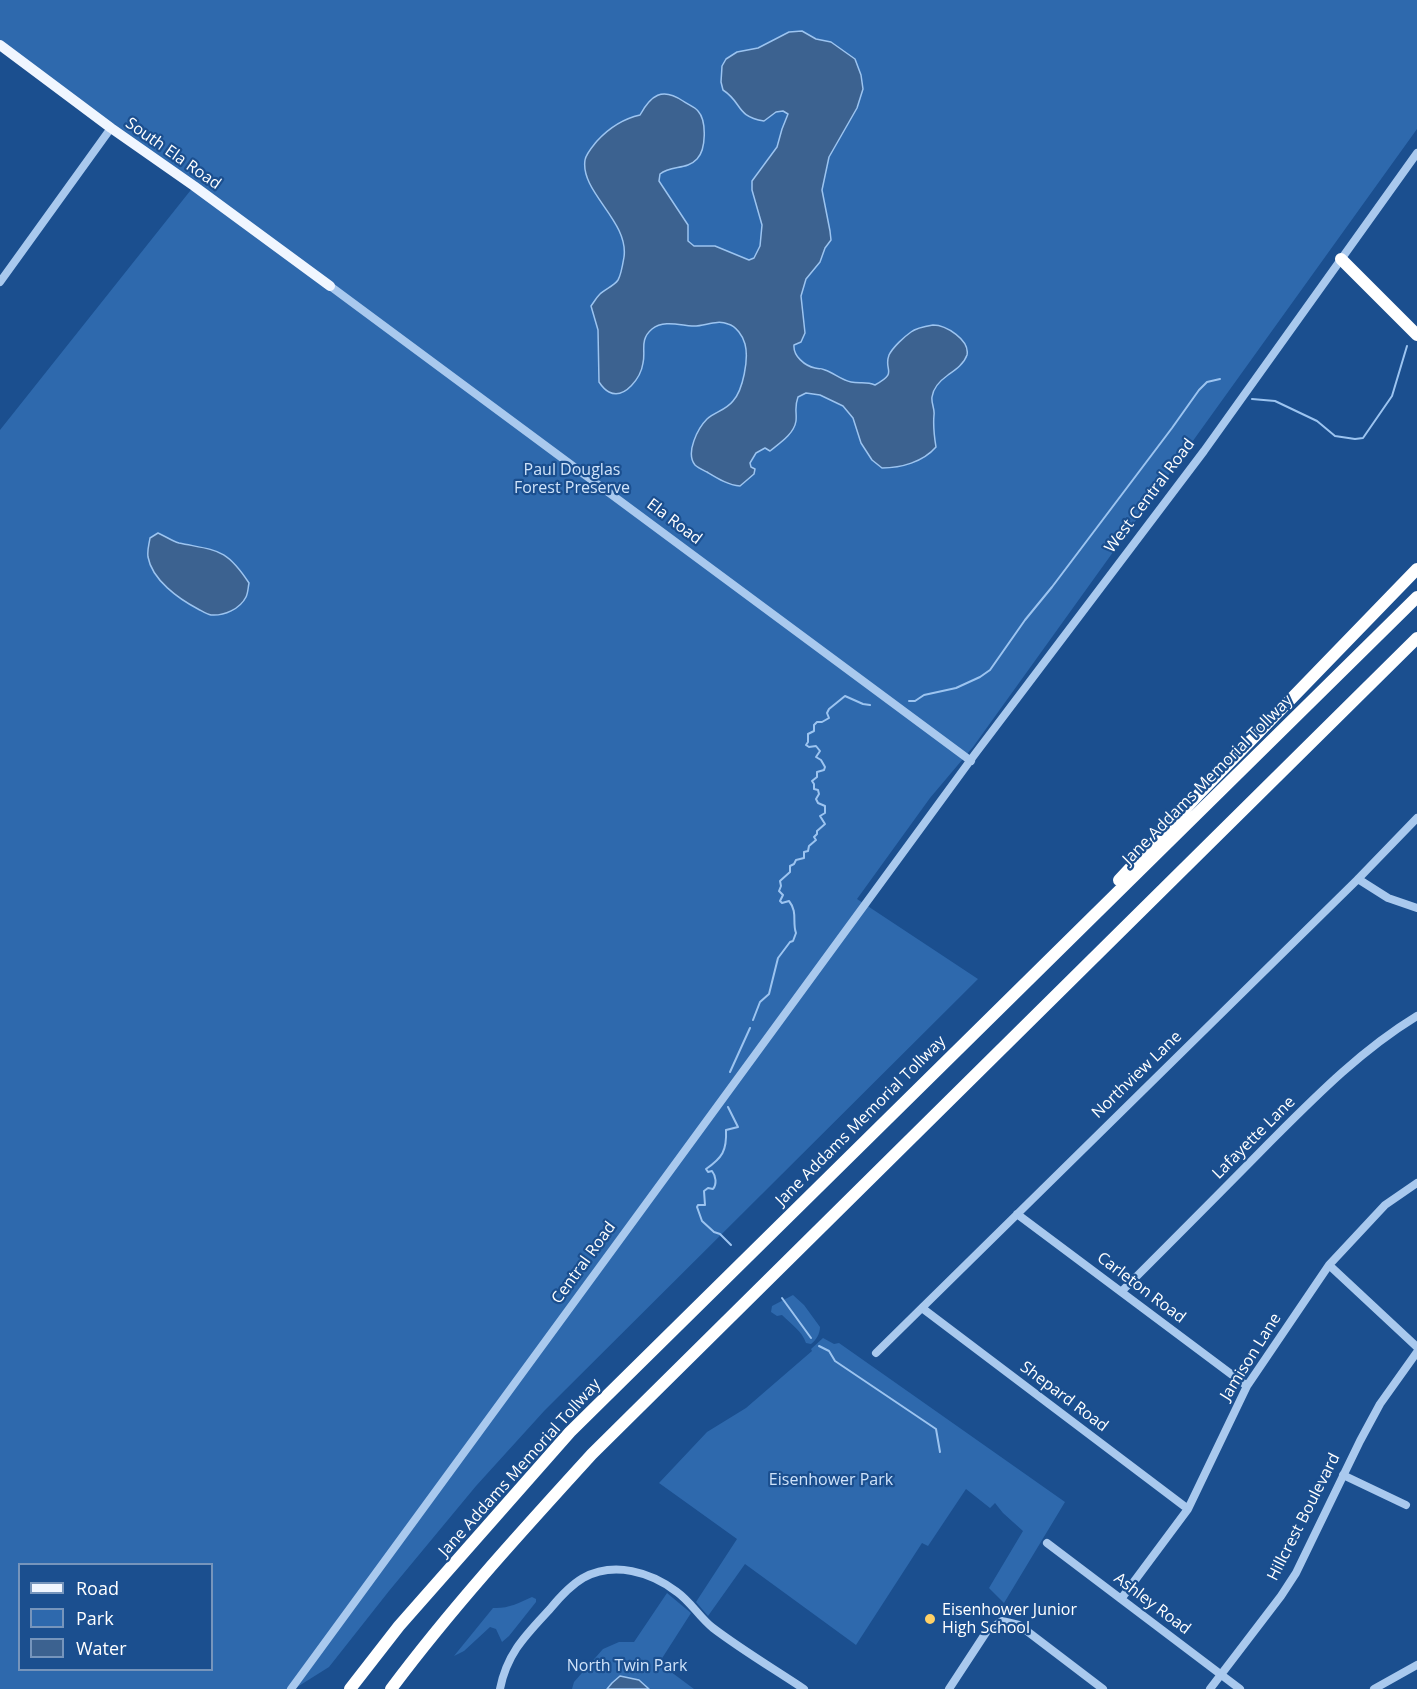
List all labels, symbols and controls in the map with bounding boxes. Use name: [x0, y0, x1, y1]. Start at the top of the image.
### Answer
street label: South Ela Road: [122, 114, 224, 194]
street label: West Central Road: [1101, 435, 1199, 557]
park label: Paul Douglas Forest Preserve: [514, 460, 630, 498]
street label: Ela Road: [643, 495, 705, 549]
street label: Jane Addams Memorial Tollway: [1119, 691, 1297, 869]
street label: Northview Lane: [1088, 1027, 1186, 1123]
street label: Jane Addams Memorial Tollway: [772, 1032, 950, 1210]
street label: Lafayette Lane: [1209, 1093, 1299, 1183]
street label: Central Road: [548, 1218, 620, 1308]
street label: Carleton Road: [1093, 1248, 1189, 1328]
street label: Jamison Lane: [1217, 1310, 1285, 1404]
street label: Shepard Road: [1016, 1358, 1112, 1436]
street label: Jane Addams Memorial Tollway: [435, 1375, 605, 1561]
street label: Hillcrest Boulevard: [1264, 1450, 1344, 1584]
park label: Eisenhower Park: [769, 1470, 893, 1490]
legend: [18, 1563, 213, 1671]
street label: Ashley Road: [1110, 1569, 1194, 1639]
text: Road: [76, 1576, 119, 1600]
place label: Eisenhower Junior High School: [942, 1600, 1077, 1638]
text: Park: [76, 1606, 114, 1630]
marker: Eisenhower Junior High School: [923, 1612, 937, 1626]
text: Water: [76, 1636, 127, 1660]
park label: North Twin Park: [567, 1656, 687, 1676]

